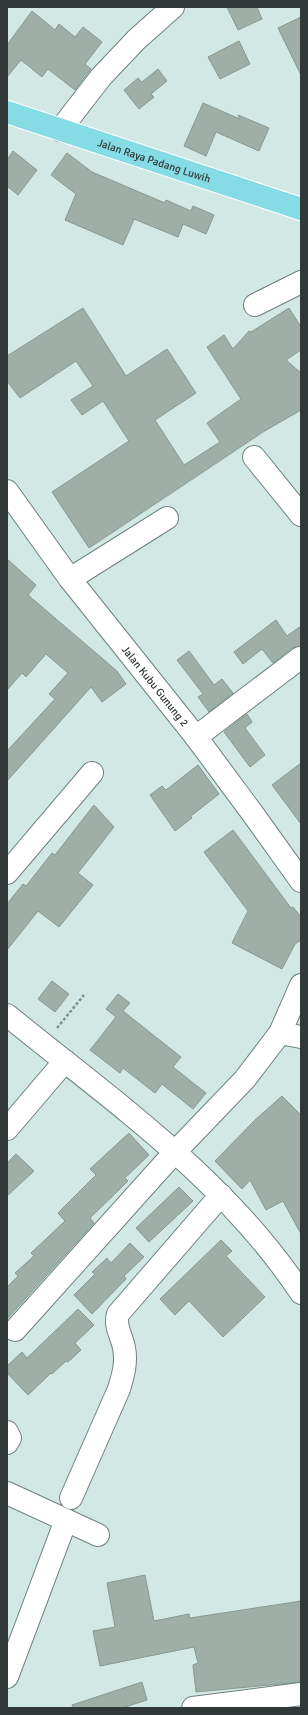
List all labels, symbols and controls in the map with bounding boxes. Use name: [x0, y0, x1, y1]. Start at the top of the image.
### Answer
street label: Jalan Raya Padang Luwih: [96, 136, 212, 186]
street label: Jalan Kubu Gunung 2: [119, 643, 191, 729]

